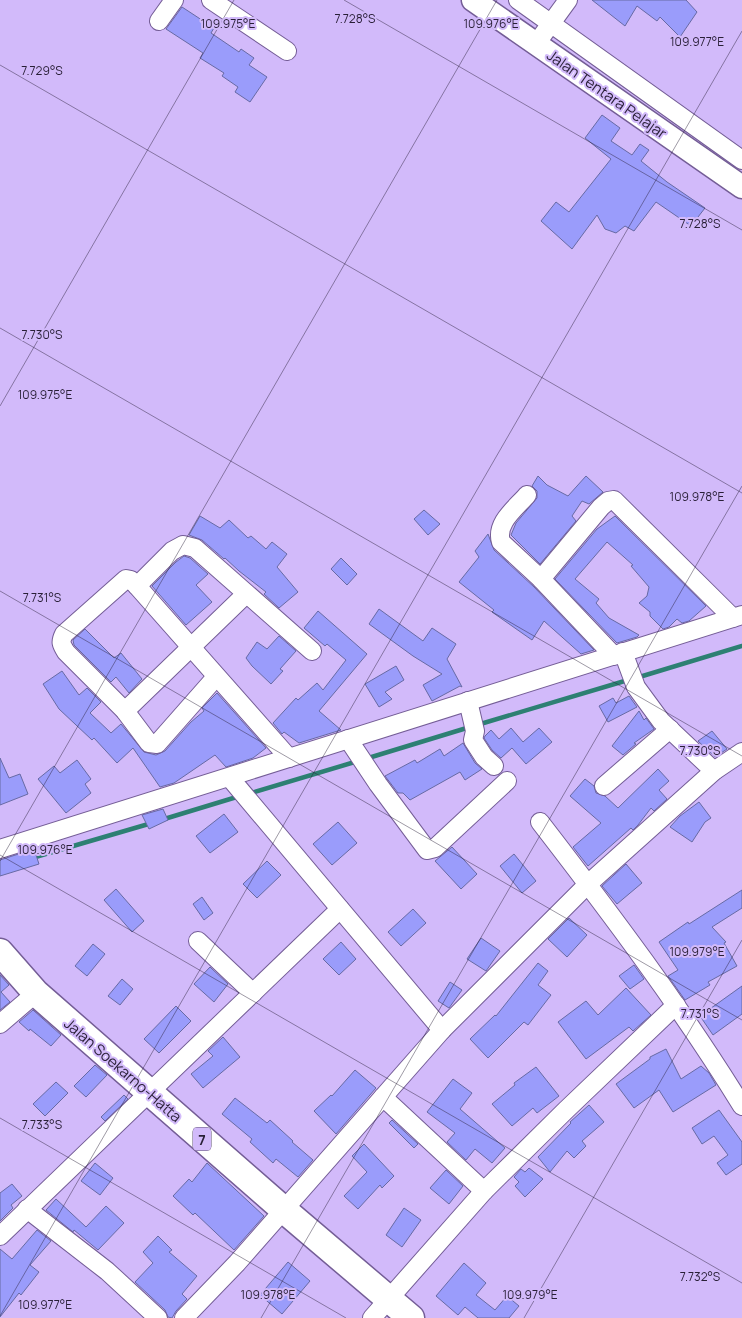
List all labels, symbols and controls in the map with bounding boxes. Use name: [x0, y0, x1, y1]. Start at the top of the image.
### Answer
text: 7.728°S: [335, 10, 375, 27]
text: 109.975°E: [201, 15, 256, 32]
text: 109.976°E: [463, 15, 519, 32]
text: 109.977°E: [670, 33, 724, 50]
street label: Jalan Tentara Pelajar: [543, 45, 672, 144]
text: 7.729°S: [21, 62, 63, 79]
text: 7.728°S: [680, 215, 720, 232]
text: 7.730°S: [21, 326, 63, 343]
text: 109.975°E: [18, 386, 73, 403]
text: 109.978°E: [670, 488, 725, 505]
text: 7.731°S: [23, 589, 61, 606]
text: 7.730°S: [679, 742, 721, 759]
text: 109.976°E: [17, 841, 73, 858]
text: 109.979°E: [669, 943, 725, 960]
text: 7.731°S: [681, 1005, 719, 1022]
street label: Jalan Soekarno-Hatta: [60, 1013, 186, 1127]
text: 7.733°S: [22, 1116, 62, 1133]
road number: 7: [193, 1128, 211, 1150]
text: 7.732°S: [680, 1268, 720, 1285]
text: 109.978°E: [241, 1286, 296, 1303]
text: 109.979°E: [502, 1286, 558, 1303]
text: 109.977°E: [18, 1296, 72, 1313]

